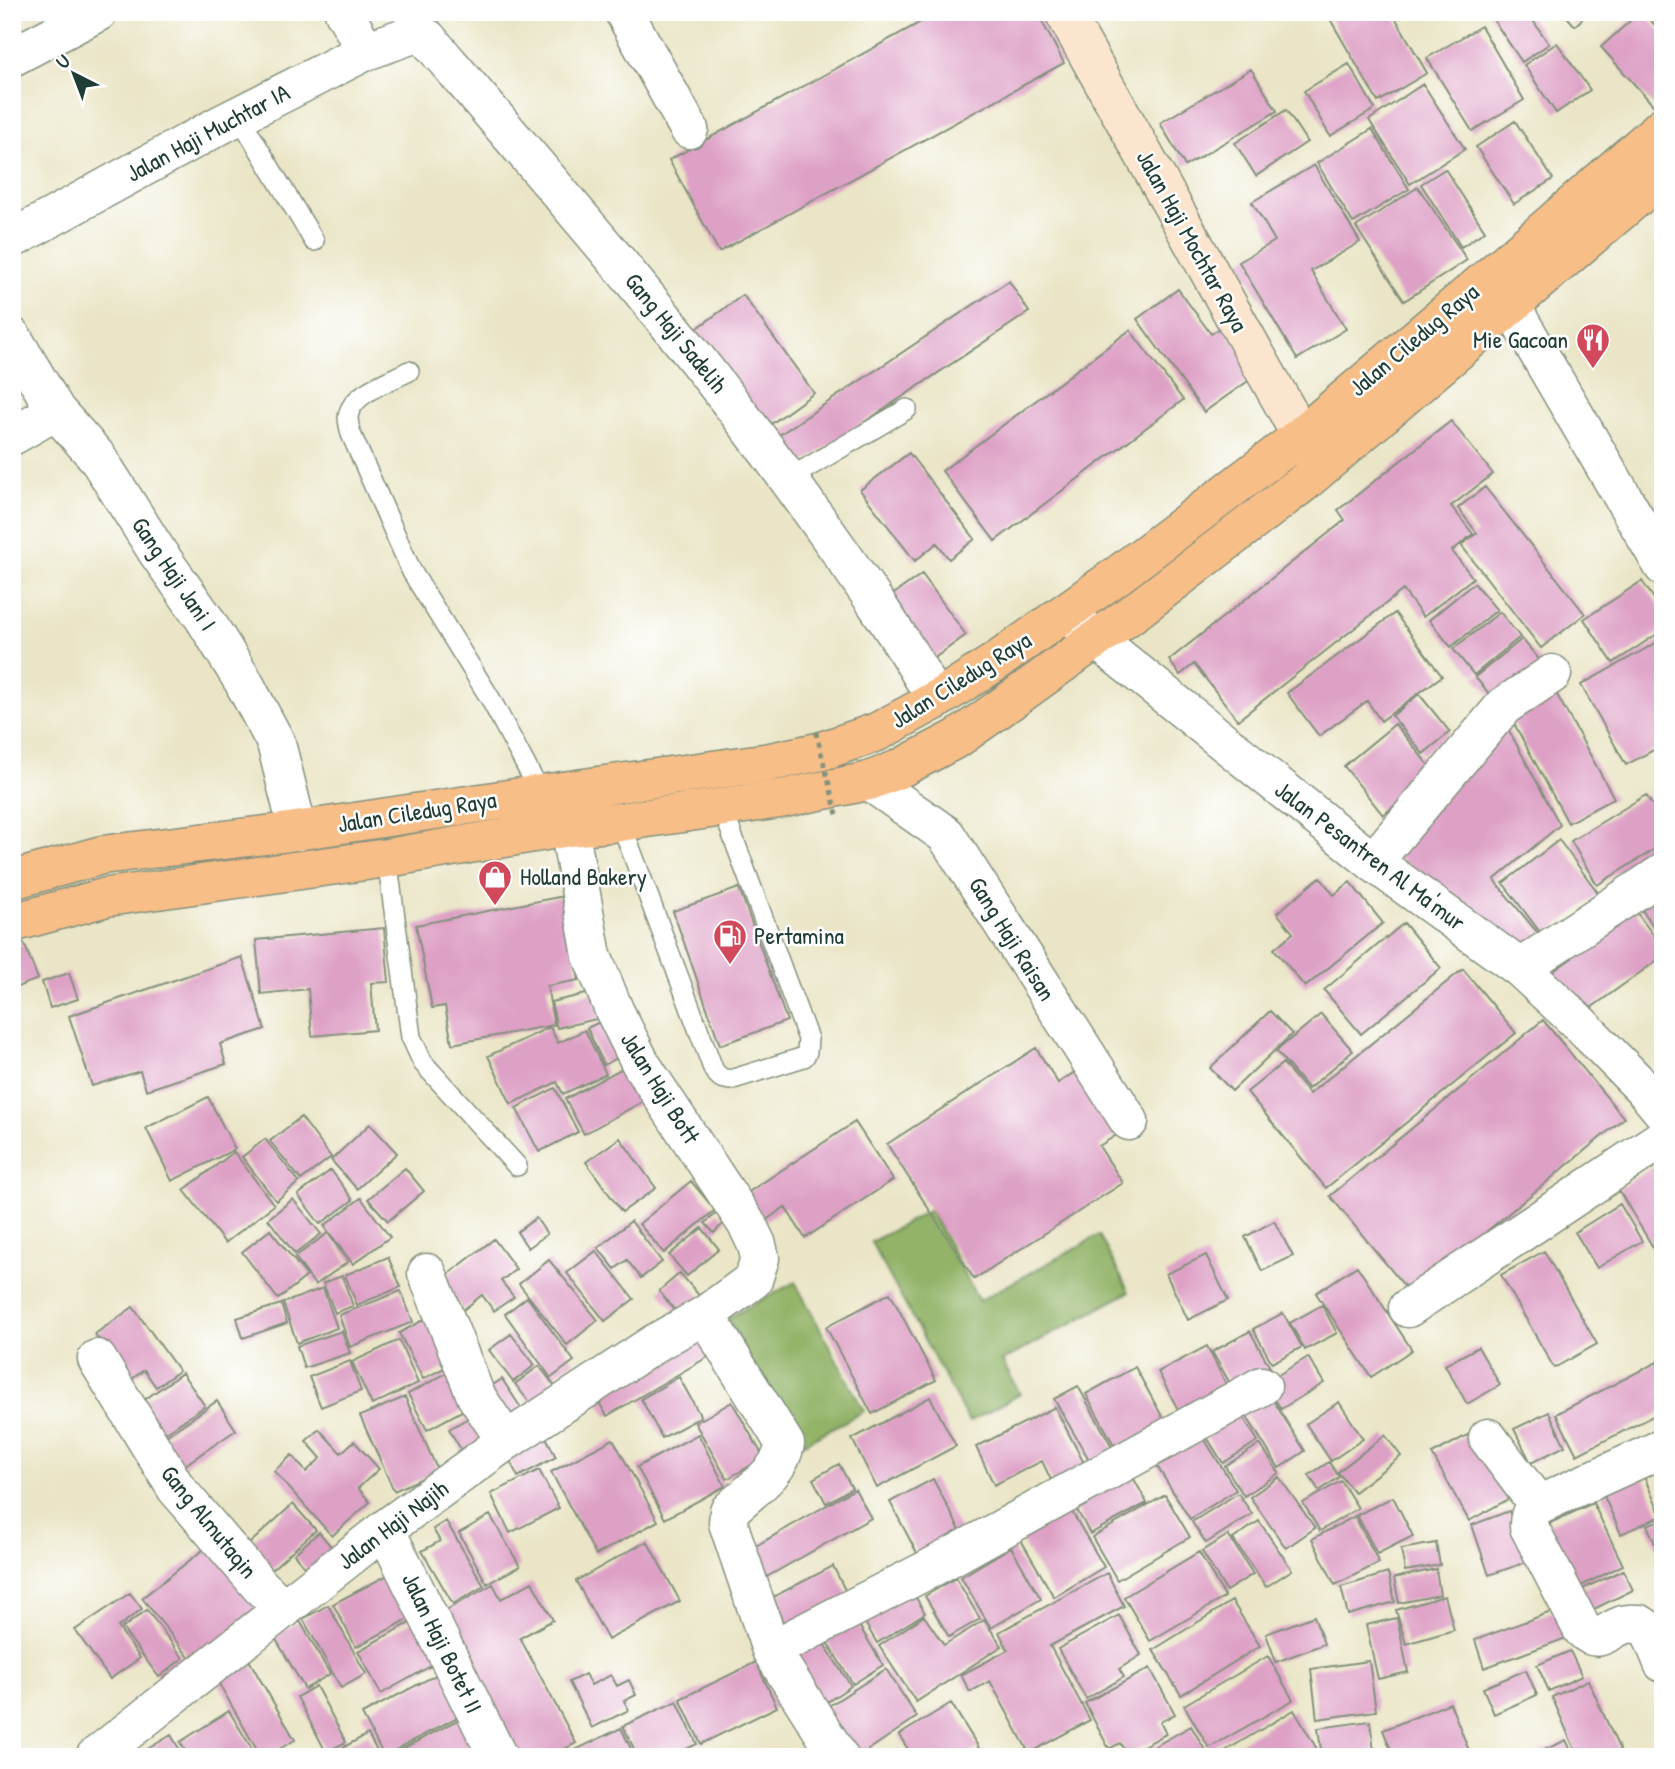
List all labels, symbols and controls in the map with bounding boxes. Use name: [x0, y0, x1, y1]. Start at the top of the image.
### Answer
north arrow: [38, 38, 108, 108]
text: U: [50, 48, 76, 75]
street label: Jalan Haji Muchtar IA: [120, 75, 295, 189]
street label: Jalan Haji Mochtar Raya: [1130, 144, 1256, 337]
street label: Gang Haji Sadelih: [618, 265, 735, 399]
street label: Jalan Ciledug Raya: [1342, 276, 1485, 403]
restaurant icon: Mie Gacoan: [1574, 321, 1612, 370]
place label: Mie Gacoan: [1473, 323, 1568, 355]
street label: Gang Haji Jani I: [125, 510, 225, 637]
street label: Jalan Ciledug Raya: [884, 623, 1037, 735]
street label: Jalan Pesantren Al Ma'mur: [1269, 773, 1472, 937]
street label: Jalan Ciledug Raya: [335, 783, 498, 839]
shop icon: Holland Bakery: [476, 858, 514, 907]
place label: Holland Bakery: [520, 860, 647, 892]
street label: Gang Haji Raisan: [962, 870, 1064, 1006]
fuel station icon: Pertamina: [711, 917, 749, 966]
place label: Pertamina: [754, 919, 844, 951]
street label: Jalan Haji Bott: [614, 1026, 708, 1150]
street label: Gang Almutaqin: [154, 1458, 265, 1585]
street label: Jalan Haji Najih: [330, 1472, 454, 1576]
street label: Jalan Haji Botet II: [395, 1567, 491, 1718]

